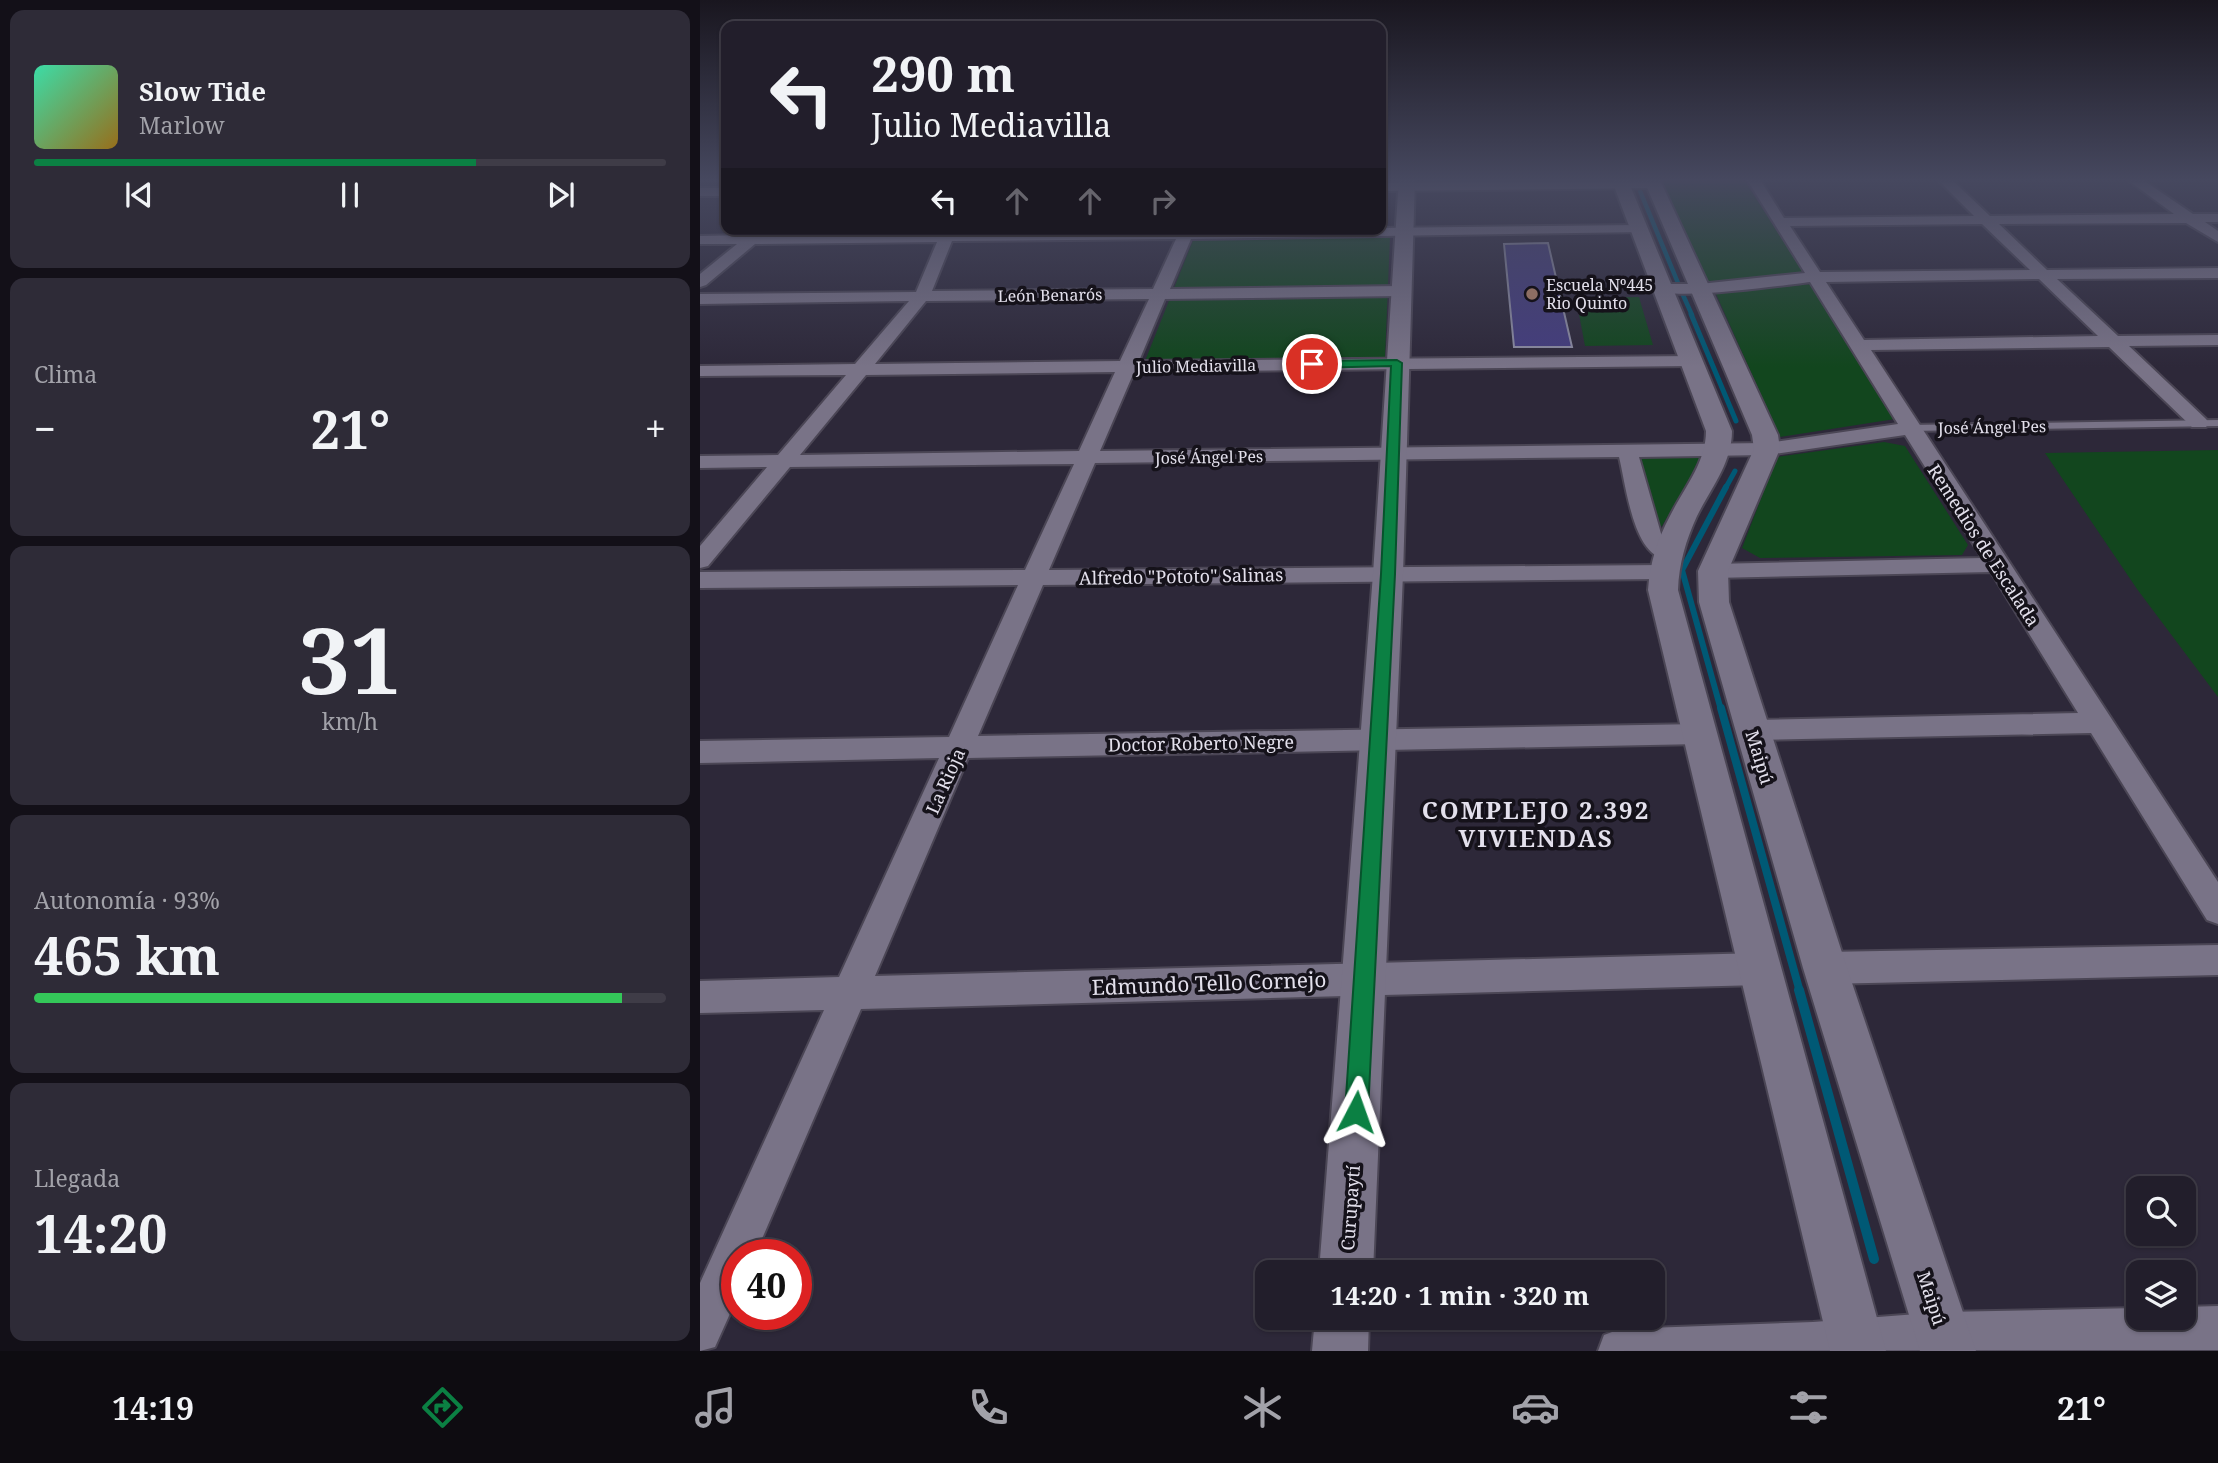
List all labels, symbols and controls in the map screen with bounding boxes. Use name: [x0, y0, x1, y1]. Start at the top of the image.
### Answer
text: 290 m: [871, 40, 1015, 106]
icon: left: [756, 49, 847, 140]
text: Slow Tide: [139, 73, 266, 109]
text: Julio Mediavilla: [871, 103, 1111, 146]
text: Marlow: [139, 109, 225, 141]
icon: previous: [120, 176, 158, 214]
icon: pause: [331, 176, 369, 214]
icon: next: [542, 176, 580, 214]
icon: left: [925, 182, 963, 220]
icon: ahead: [998, 182, 1036, 220]
icon: ahead: [1071, 182, 1109, 220]
icon: right: [1144, 182, 1182, 220]
place label: Escuela Nº445 Rio Quinto: [1546, 274, 1653, 314]
street label: León Benarós: [998, 283, 1102, 307]
marker: Escuela Nº445 Rio Quinto: [1524, 286, 1540, 302]
pin: [1282, 334, 1342, 394]
icon: arrive: [1293, 345, 1331, 383]
street label: Julio Mediavilla: [1135, 354, 1256, 378]
text: Clima: [34, 358, 97, 390]
text: 21°: [311, 393, 390, 464]
text: −: [34, 402, 56, 454]
text: +: [645, 402, 666, 454]
street label: José Ángel Pes: [1937, 415, 2046, 439]
street label: José Ángel Pes: [1154, 445, 1263, 469]
street label: Remedios de Escalada: [1923, 459, 2045, 631]
street label: Alfredo "Pototo" Salinas: [1079, 562, 1283, 590]
text: 31: [299, 597, 401, 721]
text: km/h: [322, 705, 378, 737]
street label: Maipú: [1740, 727, 1780, 787]
street label: Doctor Roberto Negre: [1108, 729, 1294, 757]
street label: La Rioja: [920, 744, 970, 818]
district label: COMPLEJO 2.392 VIVIENDAS: [1422, 793, 1650, 854]
text: Autonomía · 93%: [34, 884, 220, 916]
text: 465 km: [34, 919, 220, 990]
street label: Edmundo Tello Cornejo: [1091, 965, 1327, 1001]
position arrow: [1319, 1075, 1393, 1149]
text: Llegada: [34, 1162, 120, 1194]
street label: Curupaytí: [1335, 1164, 1365, 1251]
map controls: [2126, 1176, 2196, 1330]
button: search: [2126, 1176, 2196, 1246]
text: 14:20: [34, 1197, 167, 1268]
speed limit sign: 40: [721, 1239, 812, 1330]
button: layers: [2126, 1260, 2196, 1330]
street label: Maipú: [1912, 1268, 1952, 1329]
text: 14:20 · 1 min · 320 m: [1330, 1277, 1590, 1313]
icon: directions: [418, 1383, 467, 1432]
icon: music: [691, 1383, 740, 1432]
icon: phone: [964, 1383, 1013, 1432]
icon: climate: [1238, 1383, 1287, 1432]
icon: car: [1511, 1383, 1560, 1432]
icon: filters: [1784, 1383, 1833, 1432]
text: 14:19: [112, 1386, 194, 1429]
text: 21°: [2057, 1386, 2106, 1429]

